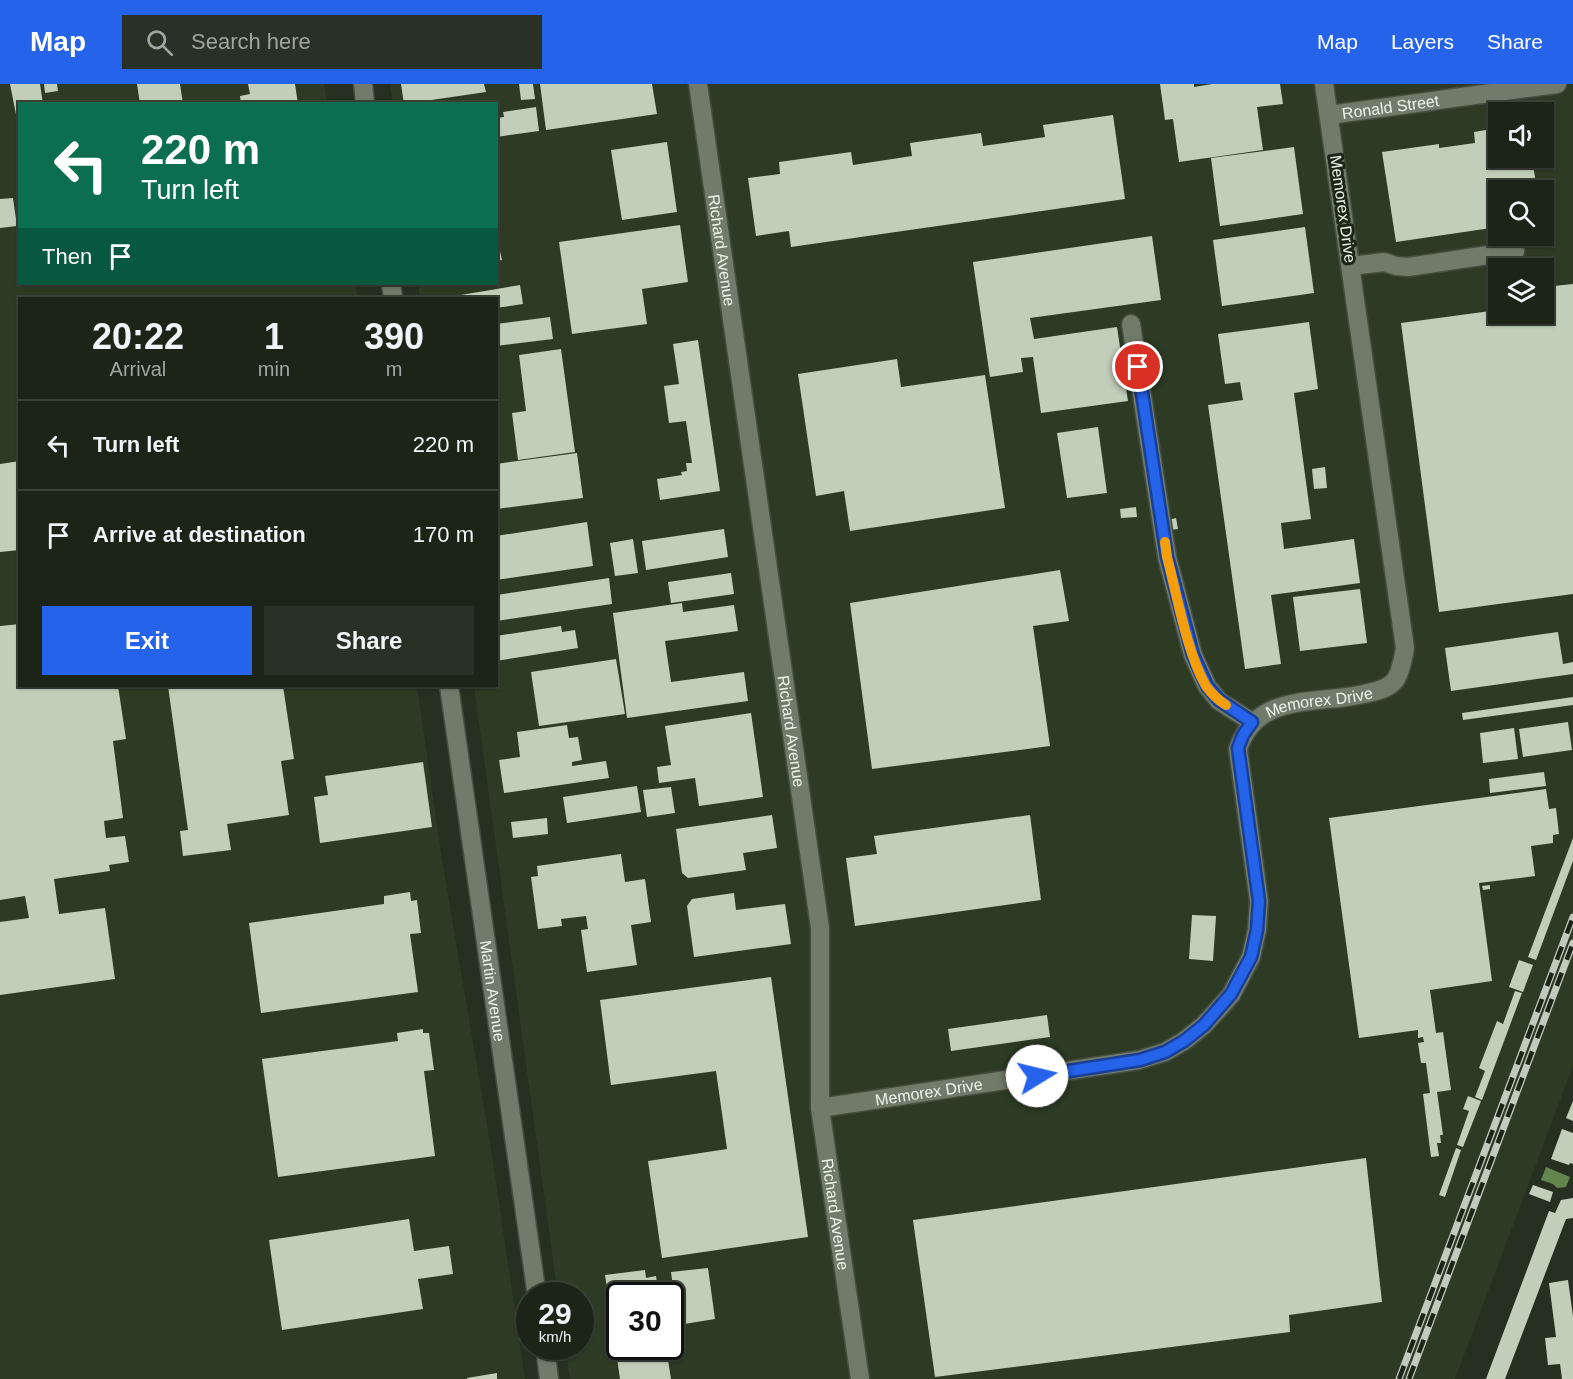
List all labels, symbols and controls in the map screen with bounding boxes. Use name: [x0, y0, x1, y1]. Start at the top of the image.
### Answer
search box: [122, 15, 542, 69]
text: Map: [30, 26, 86, 57]
icon: search: [143, 26, 176, 59]
text: Search here: [191, 29, 311, 54]
text: Map: [1317, 30, 1358, 53]
text: Layers: [1391, 30, 1454, 53]
text: Share: [1487, 30, 1543, 53]
street label: Ronald Street: [1341, 92, 1441, 122]
map controls: [1488, 102, 1554, 324]
button: sound: [1488, 102, 1554, 168]
icon: left: [42, 126, 120, 204]
text: 220 m: [141, 126, 260, 173]
street label: Memorex Drive: [1327, 154, 1359, 264]
text: Turn left: [141, 175, 239, 205]
button: search: [1488, 180, 1554, 246]
street label: Richard Avenue: [706, 193, 739, 307]
icon: arrive: [104, 240, 137, 273]
text: Then: [42, 244, 92, 269]
button: layers: [1488, 258, 1554, 324]
text: 20:22: [92, 316, 184, 357]
text: 1: [264, 316, 284, 357]
text: 390: [364, 316, 424, 357]
pin: [1112, 341, 1163, 392]
icon: arrive: [1121, 350, 1154, 383]
text: Arrival: [110, 358, 166, 380]
text: min: [258, 358, 290, 380]
text: m: [386, 358, 402, 380]
icon: left: [42, 429, 75, 462]
text: Turn left: [93, 432, 179, 457]
text: 220 m: [413, 432, 474, 457]
icon: arrive: [42, 519, 75, 552]
text: Arrive at destination: [93, 522, 306, 547]
text: 170 m: [413, 522, 474, 547]
button: Exit: [42, 606, 252, 675]
button: Share: [264, 606, 474, 675]
street label: Richard Avenue: [775, 674, 808, 788]
street label: Memorex Drive: [1263, 684, 1374, 720]
street label: Martin Avenue: [477, 939, 509, 1043]
position arrow: [1005, 1044, 1069, 1108]
street label: Memorex Drive: [874, 1075, 984, 1108]
street label: Richard Avenue: [819, 1157, 852, 1271]
speed limit sign: 30: [606, 1282, 684, 1360]
text: 29: [538, 1297, 572, 1330]
text: km/h: [539, 1328, 571, 1345]

